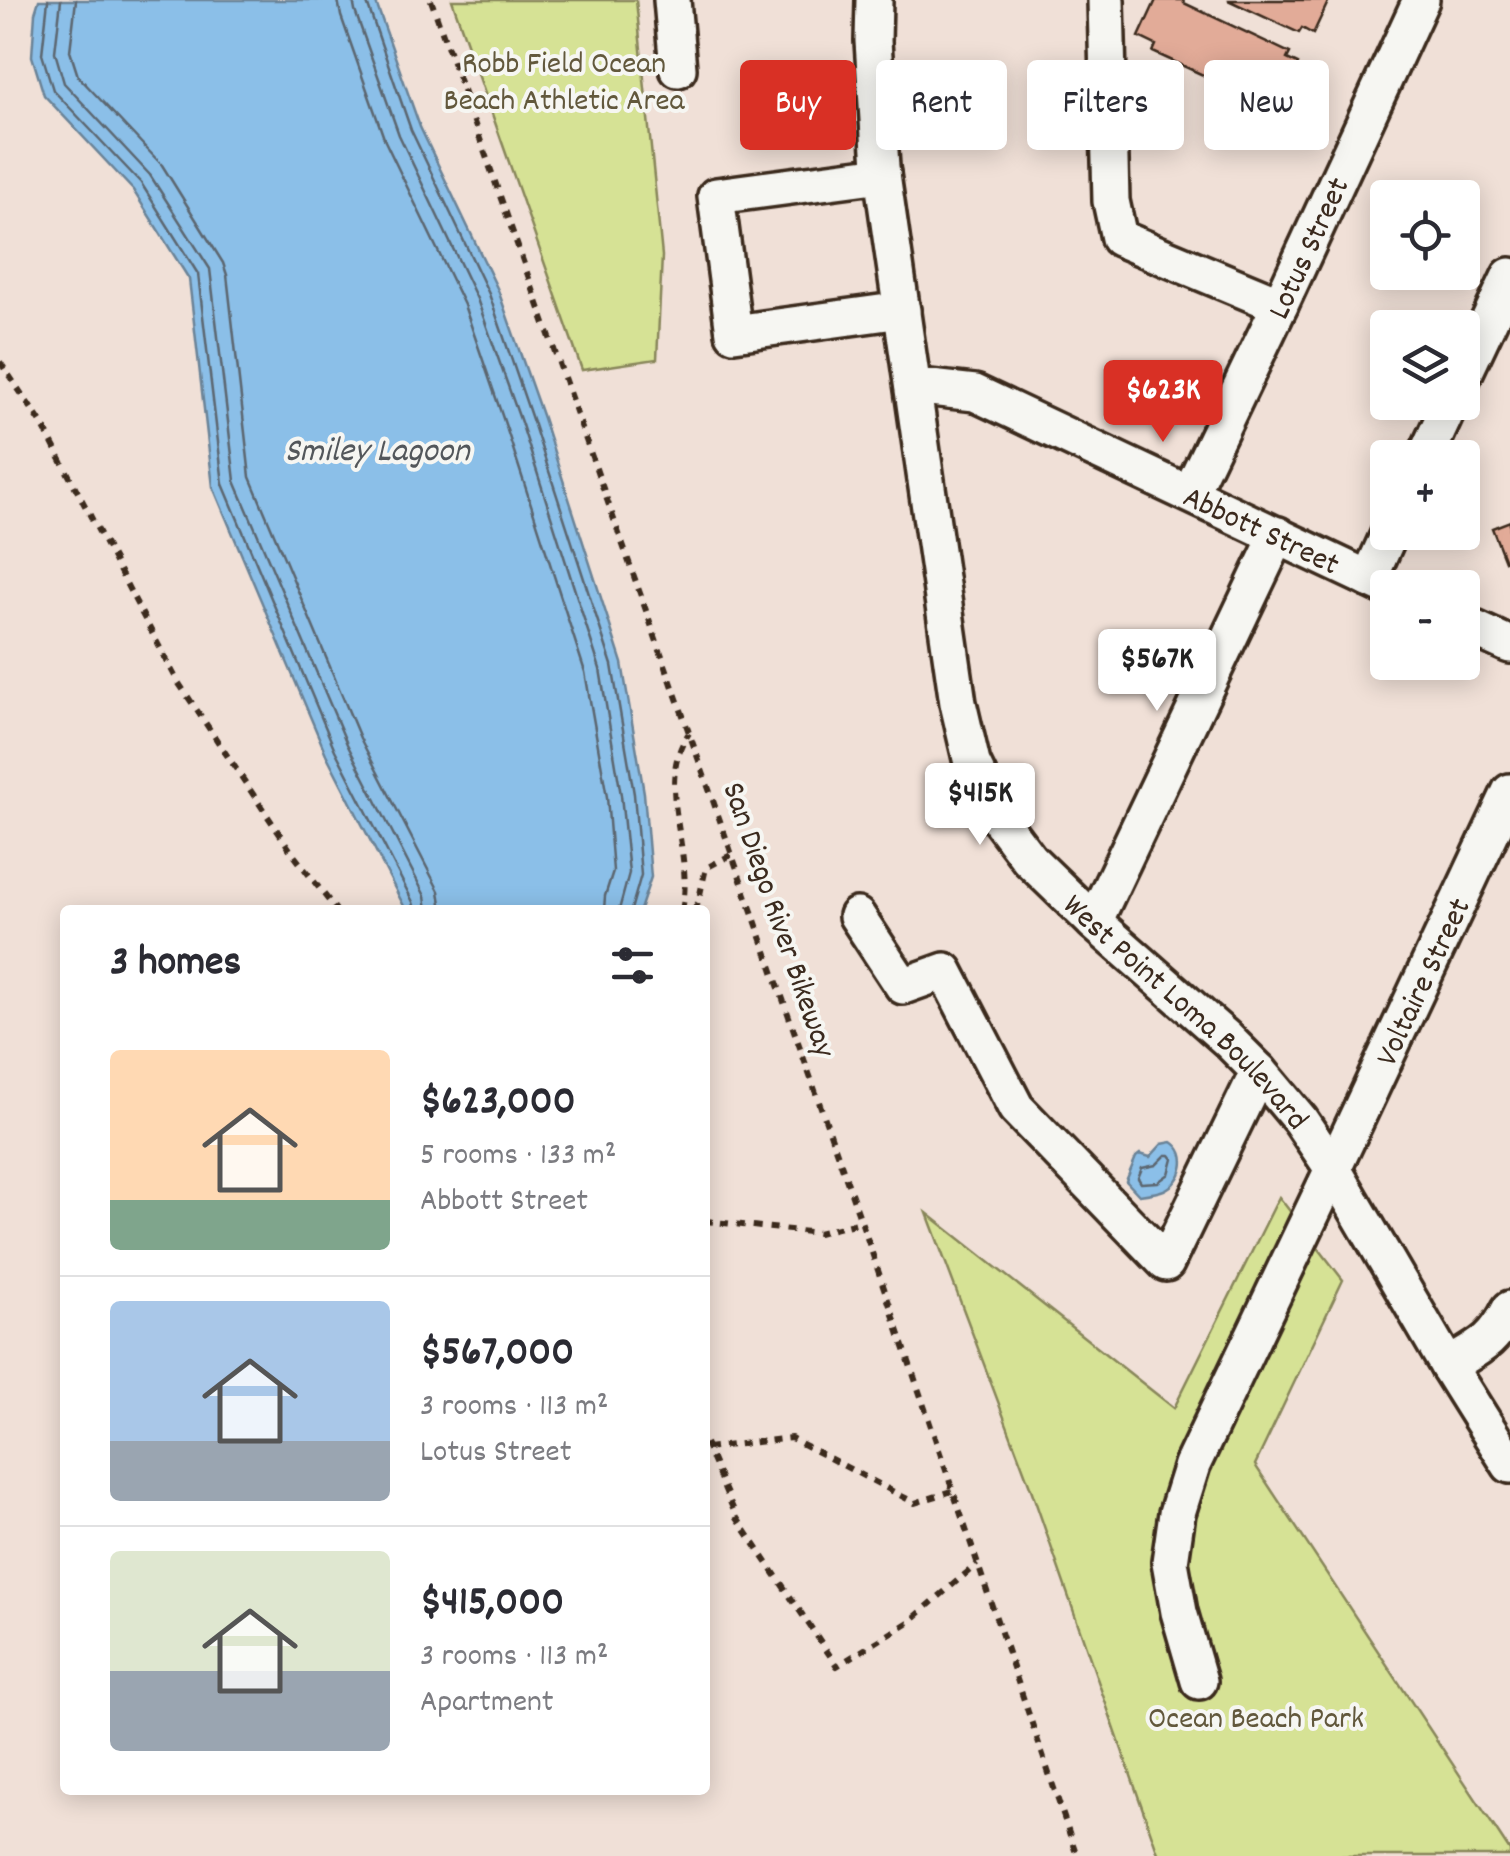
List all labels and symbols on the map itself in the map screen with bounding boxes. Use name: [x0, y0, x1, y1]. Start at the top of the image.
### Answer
park label: Robb Field Ocean Beach Athletic Area: [443, 43, 686, 126]
street label: Lotus Street: [1258, 171, 1364, 328]
pin: $623K: [1093, 360, 1233, 445]
water label: Smiley Lagoon: [284, 428, 471, 478]
street label: Abbott Street: [1174, 476, 1346, 590]
pin: $567K: [1087, 629, 1227, 714]
pin: $415K: [910, 763, 1050, 848]
street label: San Diego River Bikeway: [708, 777, 845, 1065]
street label: West Point Loma Boulevard: [1050, 886, 1317, 1142]
street label: Voltaire Street: [1366, 891, 1485, 1075]
park label: Ocean Beach Park: [1148, 1698, 1364, 1744]

